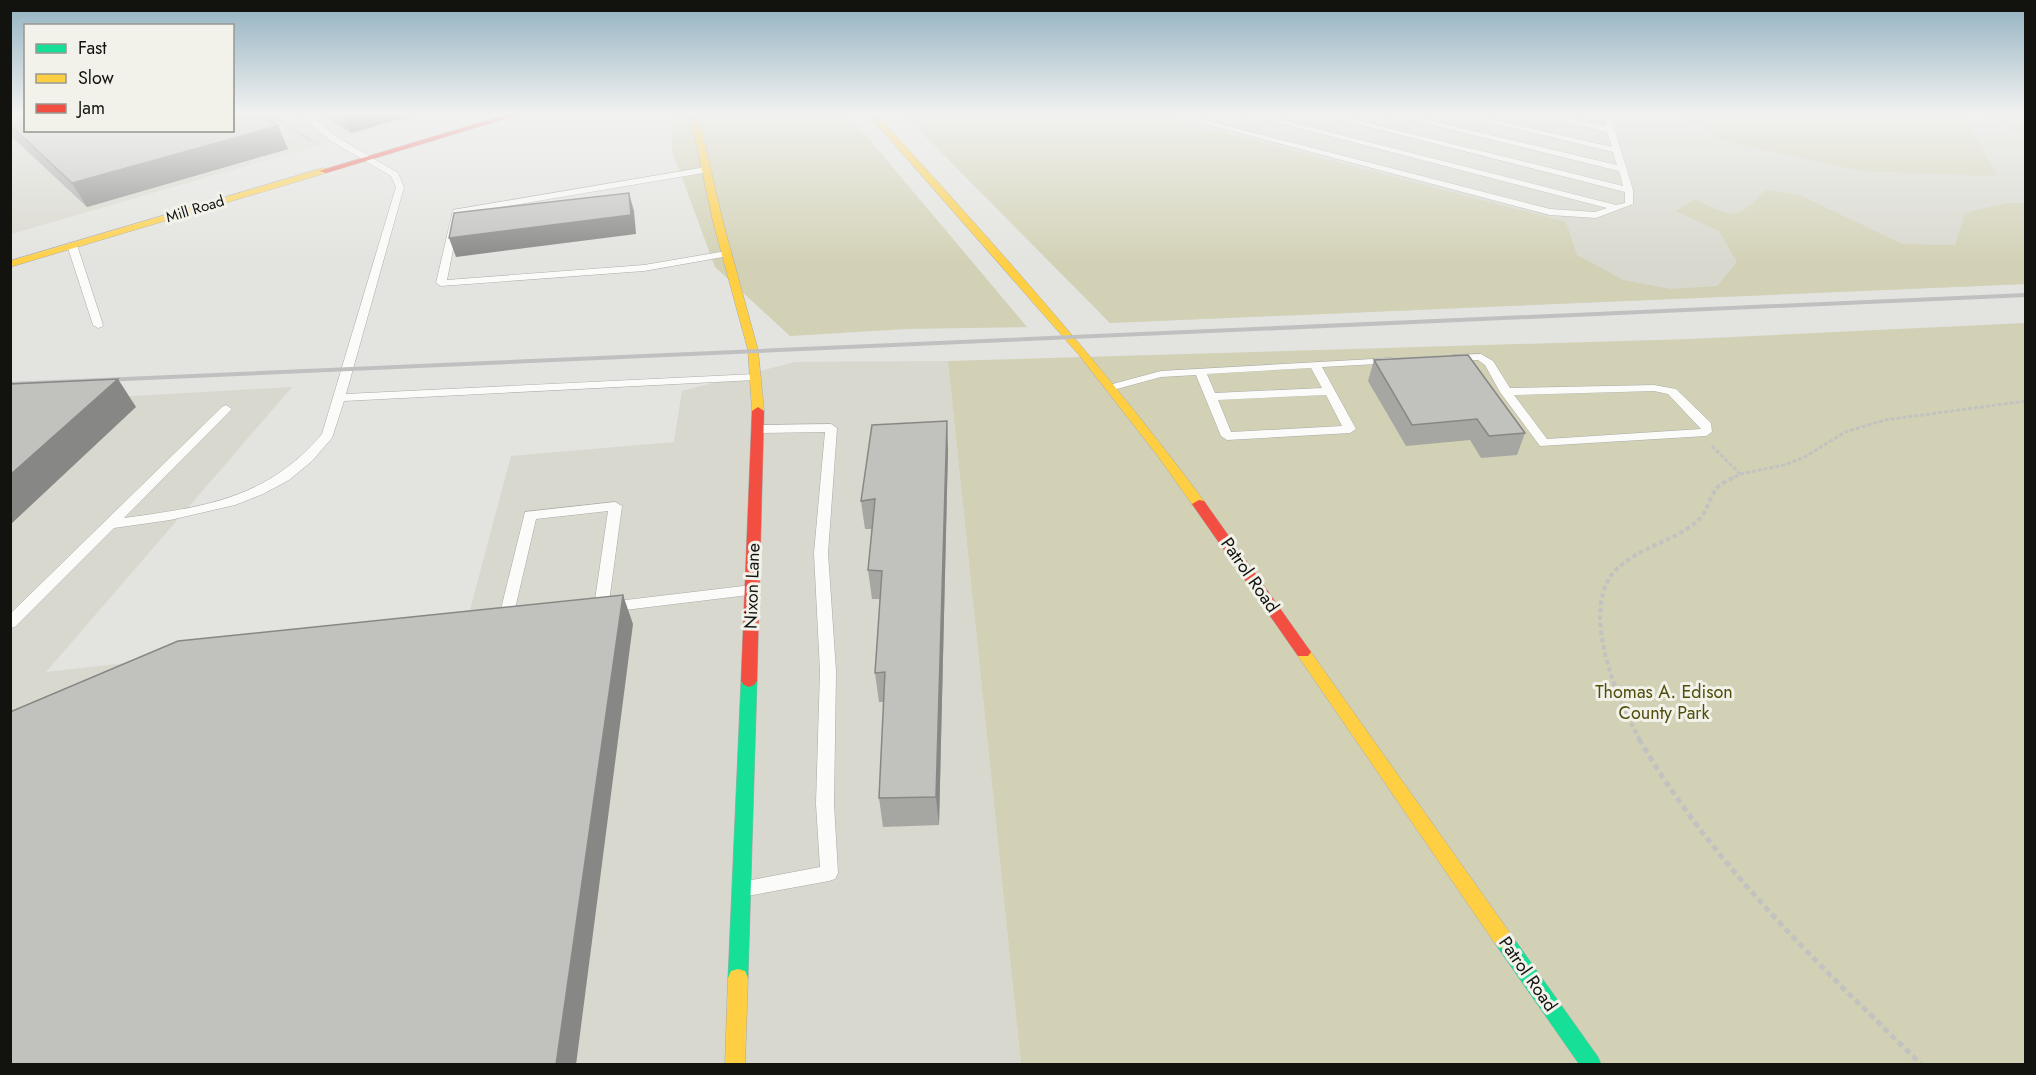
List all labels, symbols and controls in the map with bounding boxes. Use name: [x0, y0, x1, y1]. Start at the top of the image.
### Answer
legend: [24, 24, 234, 132]
text: Fast: [78, 35, 107, 61]
text: Slow: [78, 65, 115, 91]
text: Jam: [76, 95, 105, 121]
street label: Mill Road: [163, 190, 227, 228]
street label: Patrol Road: [1215, 532, 1285, 618]
street label: Nixon Lane: [738, 543, 766, 629]
park label: Thomas A. Edison County Park: [1595, 679, 1733, 726]
street label: Patrol Road: [1493, 931, 1563, 1017]

